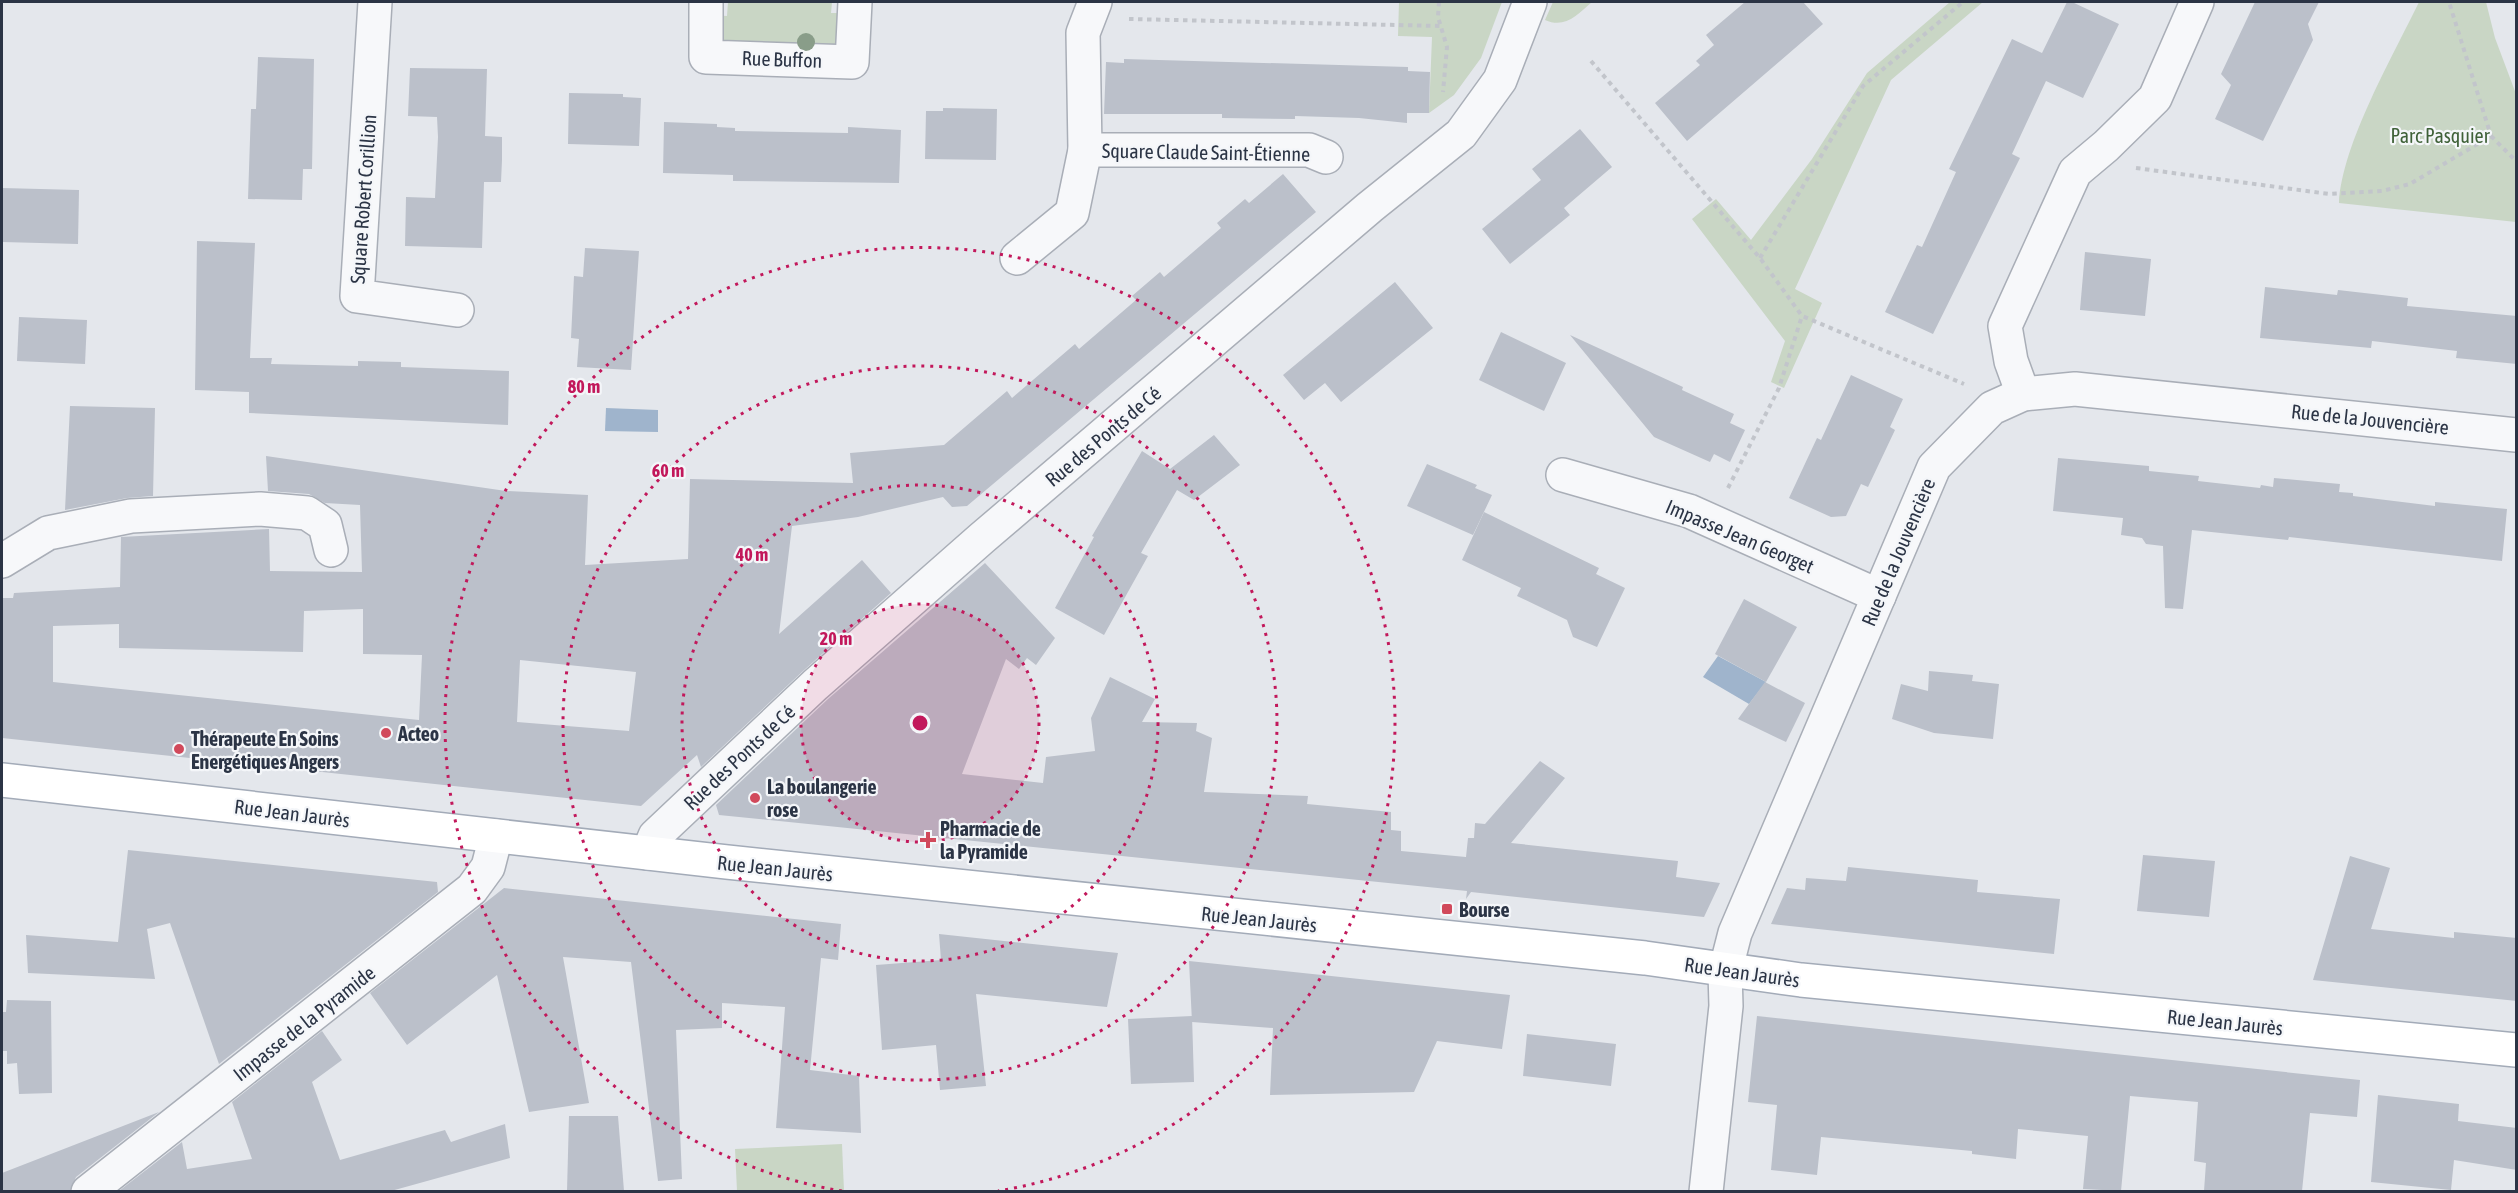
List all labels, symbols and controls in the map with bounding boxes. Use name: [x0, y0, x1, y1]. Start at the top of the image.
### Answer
street label: Rue Buffon: [741, 46, 823, 72]
street label: Square Robert Corillion: [346, 113, 380, 285]
park label: Parc Pasquier: [2390, 124, 2491, 147]
street label: Square Claude Saint-Étienne: [1102, 139, 1310, 165]
text: 80 m: [568, 376, 600, 397]
street label: Rue des Ponts de Cé: [1041, 381, 1165, 491]
street label: Rue de la Jouvencière: [2290, 399, 2450, 439]
text: 60 m: [652, 460, 684, 481]
street label: Rue de la Jouvencière: [1856, 475, 1940, 629]
street label: Impasse Jean Georget: [1662, 494, 1818, 578]
text: 40 m: [735, 544, 768, 565]
text: 20 m: [820, 628, 852, 649]
street label: Rue des Ponts de Cé: [679, 700, 799, 814]
centre of rings: [910, 713, 930, 733]
place label: Acteo: [397, 722, 439, 745]
marker: Acteo: [379, 726, 393, 740]
place label: Thérapeute En Soins Energétiques Angers: [191, 727, 339, 773]
marker: Thérapeute En Soins Energétiques Angers: [172, 742, 186, 756]
place label: La boulangerie rose: [767, 775, 876, 821]
marker: La boulangerie rose: [748, 791, 762, 805]
street label: Rue Jean Jaurès: [233, 795, 351, 831]
place label: Pharmacie de la Pyramide: [940, 817, 1041, 863]
marker: Pharmacie de la Pyramide: [921, 833, 935, 847]
street label: Rue Jean Jaurès: [716, 850, 834, 886]
place label: Bourse: [1459, 898, 1510, 921]
street label: Rue Jean Jaurès: [1200, 901, 1318, 937]
marker: Bourse: [1440, 902, 1454, 916]
street label: Rue Jean Jaurès: [1683, 953, 1801, 991]
street label: Impasse de la Pyramide: [229, 961, 379, 1085]
street label: Rue Jean Jaurès: [2166, 1004, 2284, 1040]

